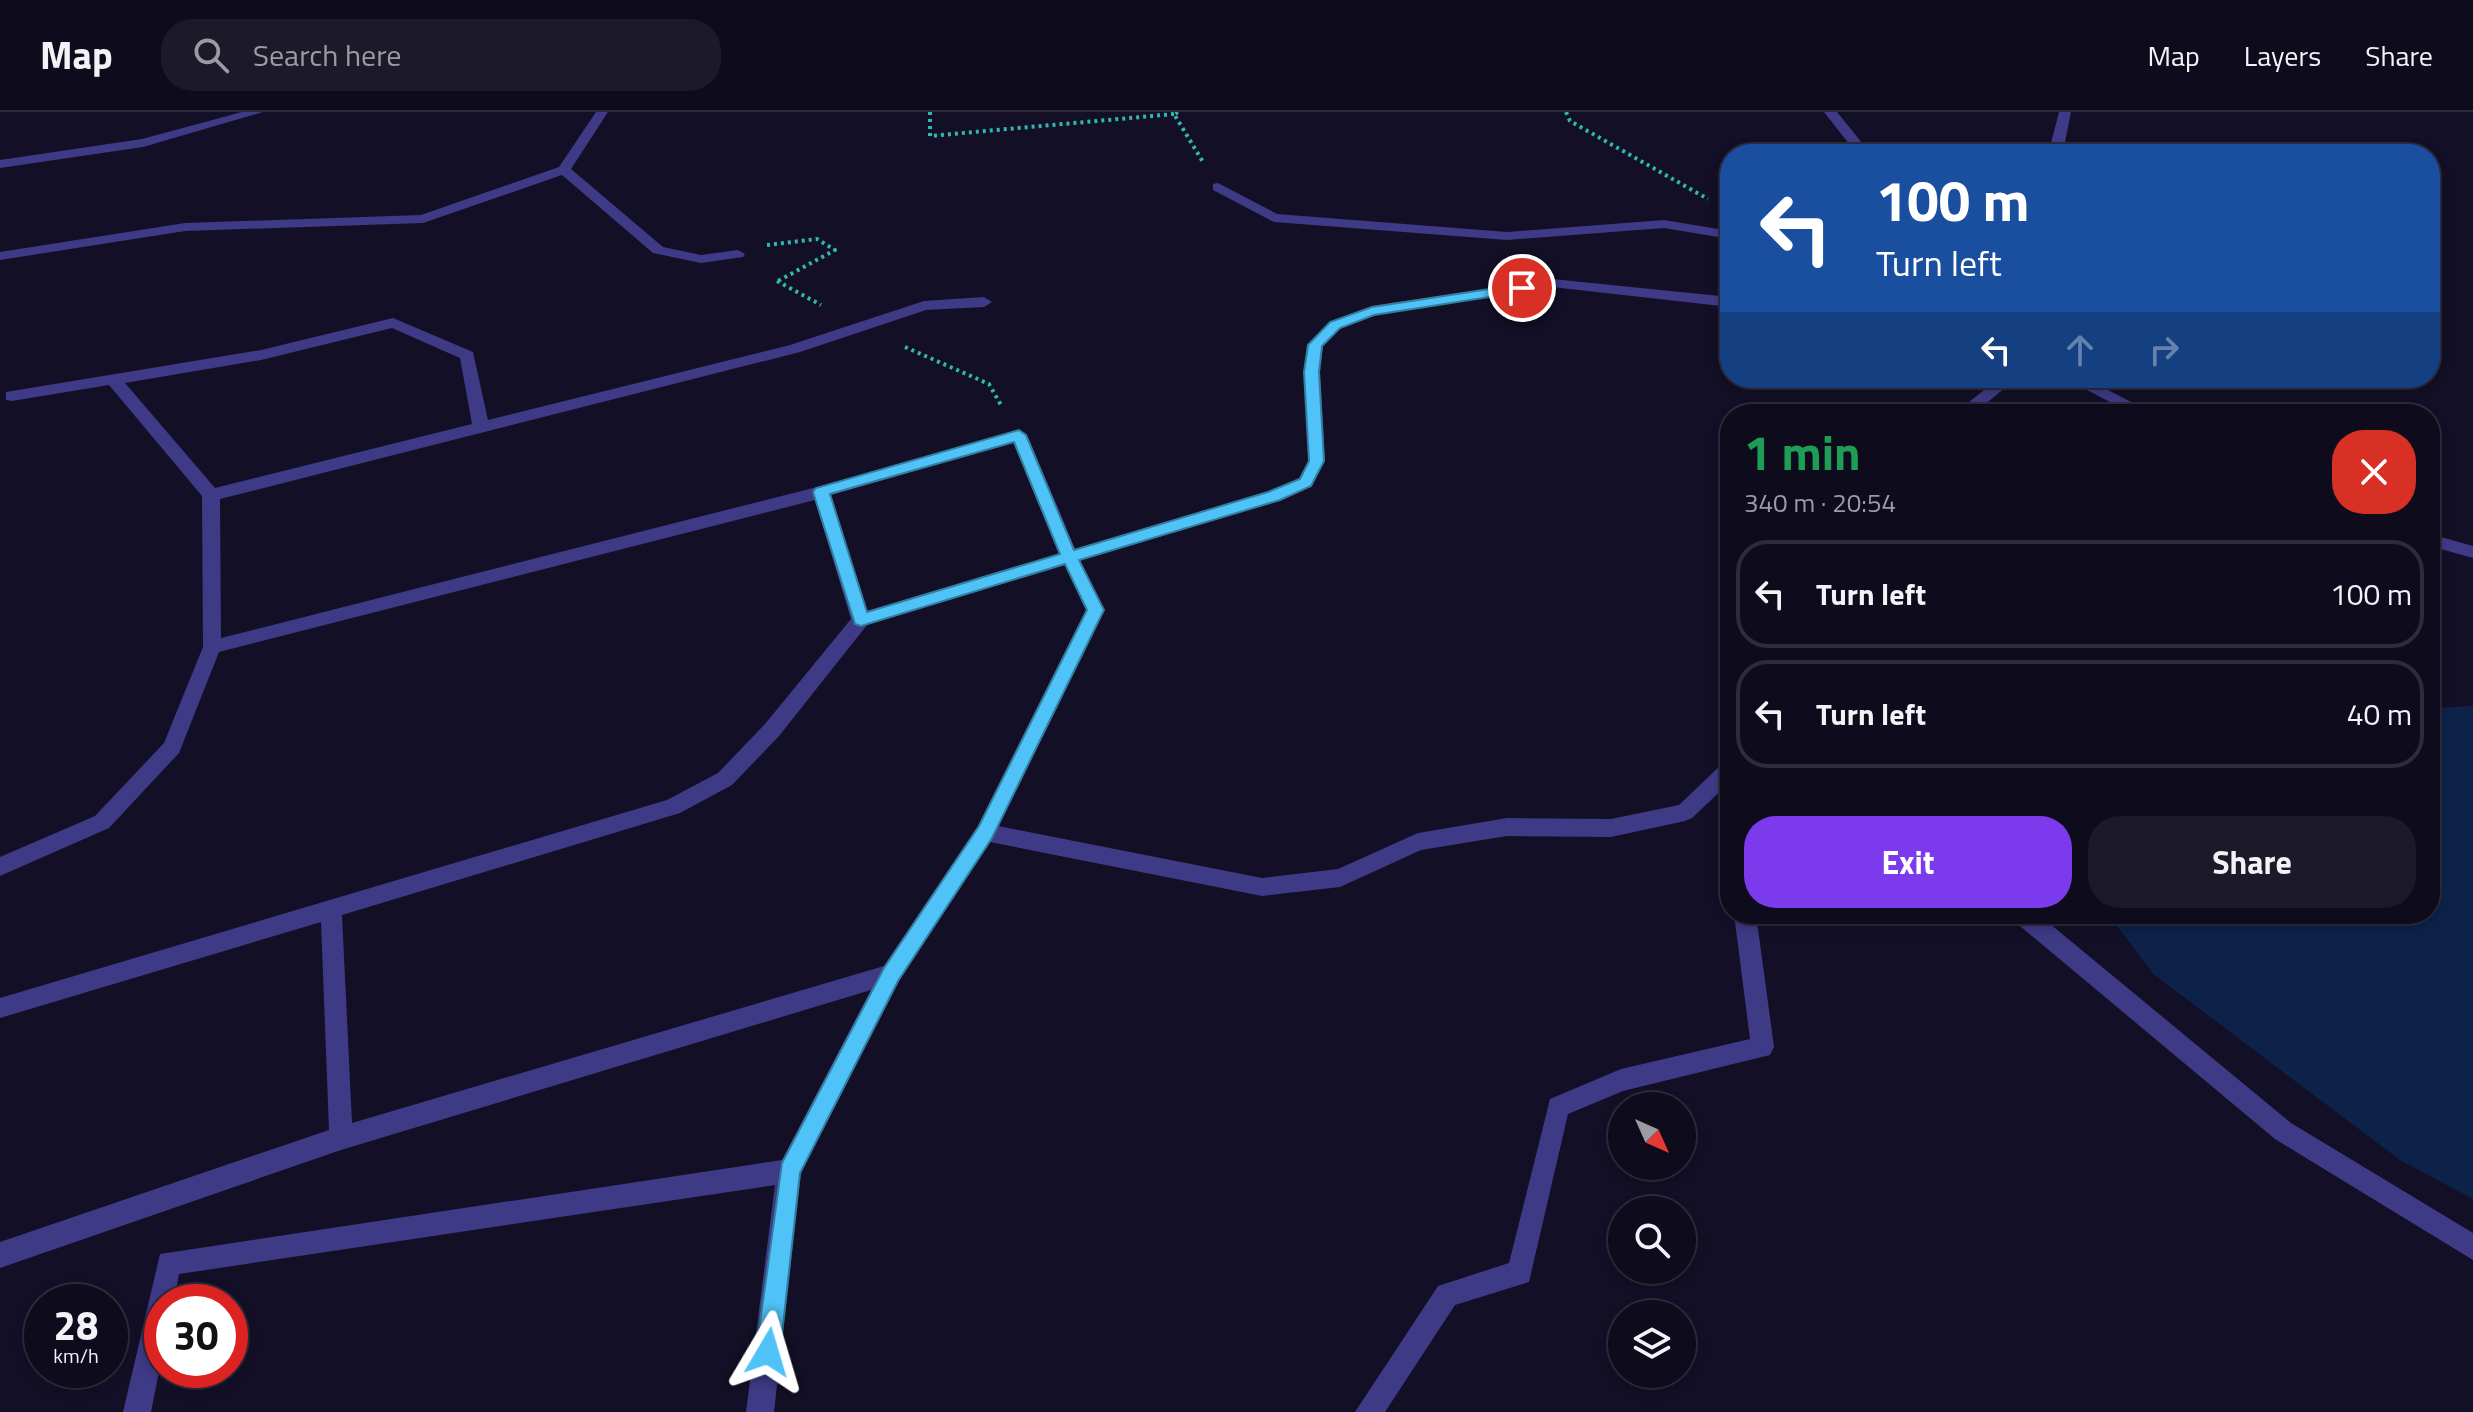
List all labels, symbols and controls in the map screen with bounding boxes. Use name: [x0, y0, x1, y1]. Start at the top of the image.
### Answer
search box: [161, 19, 721, 91]
text: Map: [40, 26, 113, 84]
text: Search here: [253, 32, 402, 78]
icon: search: [189, 33, 233, 77]
text: Map: [2147, 34, 2200, 77]
text: Layers: [2244, 34, 2321, 77]
text: Share: [2365, 34, 2433, 77]
text: 100 m: [1876, 158, 2029, 243]
icon: left: [1744, 176, 1848, 280]
text: Turn left: [1876, 235, 2002, 290]
pin: [1488, 254, 1556, 322]
icon: arrive: [1500, 266, 1544, 310]
icon: left: [1974, 328, 2018, 372]
icon: ahead: [2058, 328, 2102, 372]
icon: right: [2142, 328, 2186, 372]
text: 1 min: [1744, 416, 1861, 489]
button: close: [2332, 430, 2416, 514]
text: 340 m · 20:54: [1744, 483, 1896, 522]
text: Turn left: [1816, 571, 1926, 617]
text: 100 m: [2330, 571, 2412, 617]
icon: left: [1748, 572, 1792, 616]
text: Turn left: [1816, 691, 1926, 737]
text: 40 m: [2347, 691, 2412, 737]
icon: left: [1748, 692, 1792, 736]
button: Exit: [1744, 816, 2072, 908]
button: Share: [2088, 816, 2416, 908]
north arrow: [1608, 1092, 1696, 1180]
map controls: [1608, 1092, 1696, 1388]
button: search: [1608, 1196, 1696, 1284]
speed limit sign: 30: [144, 1284, 248, 1388]
text: 28: [54, 1295, 98, 1356]
button: layers: [1608, 1300, 1696, 1388]
position arrow: [726, 1310, 810, 1394]
text: km/h: [53, 1340, 99, 1371]

